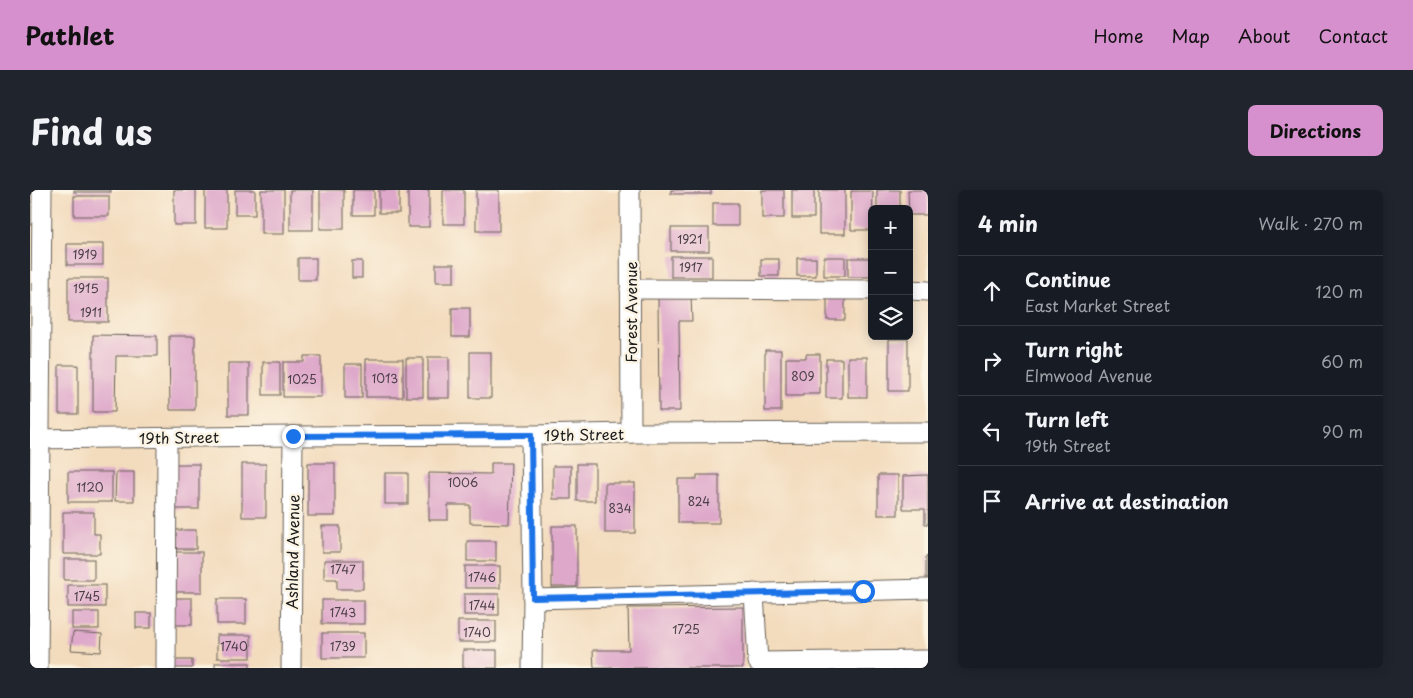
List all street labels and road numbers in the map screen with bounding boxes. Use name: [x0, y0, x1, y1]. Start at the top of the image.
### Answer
street label: Forest Avenue: [619, 261, 642, 363]
street label: 19th Street: [544, 422, 624, 446]
street label: 19th Street: [139, 425, 219, 449]
street label: Ashland Avenue: [279, 494, 305, 610]

